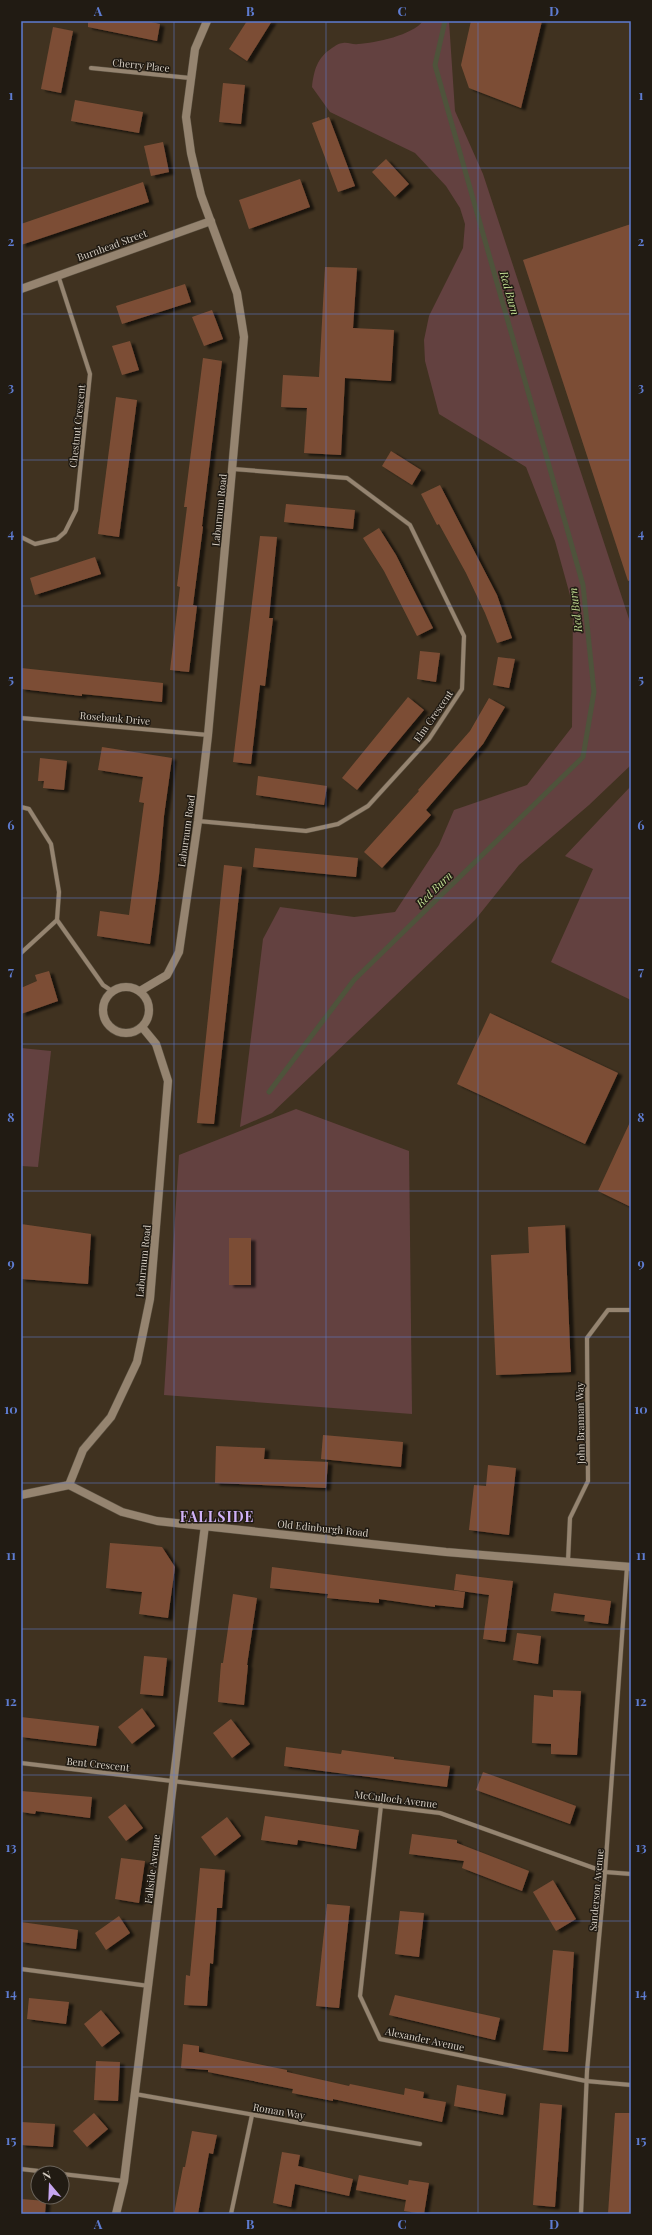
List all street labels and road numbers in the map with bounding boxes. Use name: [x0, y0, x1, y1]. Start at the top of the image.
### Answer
street label: Cherry Place: [112, 55, 170, 75]
street label: Burnhead Street: [75, 226, 149, 264]
street label: Chestnut Crescent: [66, 383, 88, 468]
street label: Laburnum Road: [208, 473, 230, 547]
street label: Elm Crescent: [410, 687, 456, 745]
street label: Rosebank Drive: [79, 708, 151, 728]
street label: Laburnum Road: [174, 794, 198, 868]
street label: Laburnum Road: [132, 1224, 154, 1298]
street label: John Brannan Way: [572, 1382, 588, 1465]
street label: Old Edinburgh Road: [277, 1516, 369, 1540]
street label: Bent Crescent: [66, 1754, 131, 1774]
street label: McCulloch Avenue: [354, 1787, 438, 1811]
street label: Fallside Avenue: [141, 1834, 163, 1904]
street label: Sanderson Avenue: [585, 1848, 607, 1932]
street label: Alexander Avenue: [383, 2024, 466, 2054]
street label: Roman Way: [252, 2100, 306, 2122]

